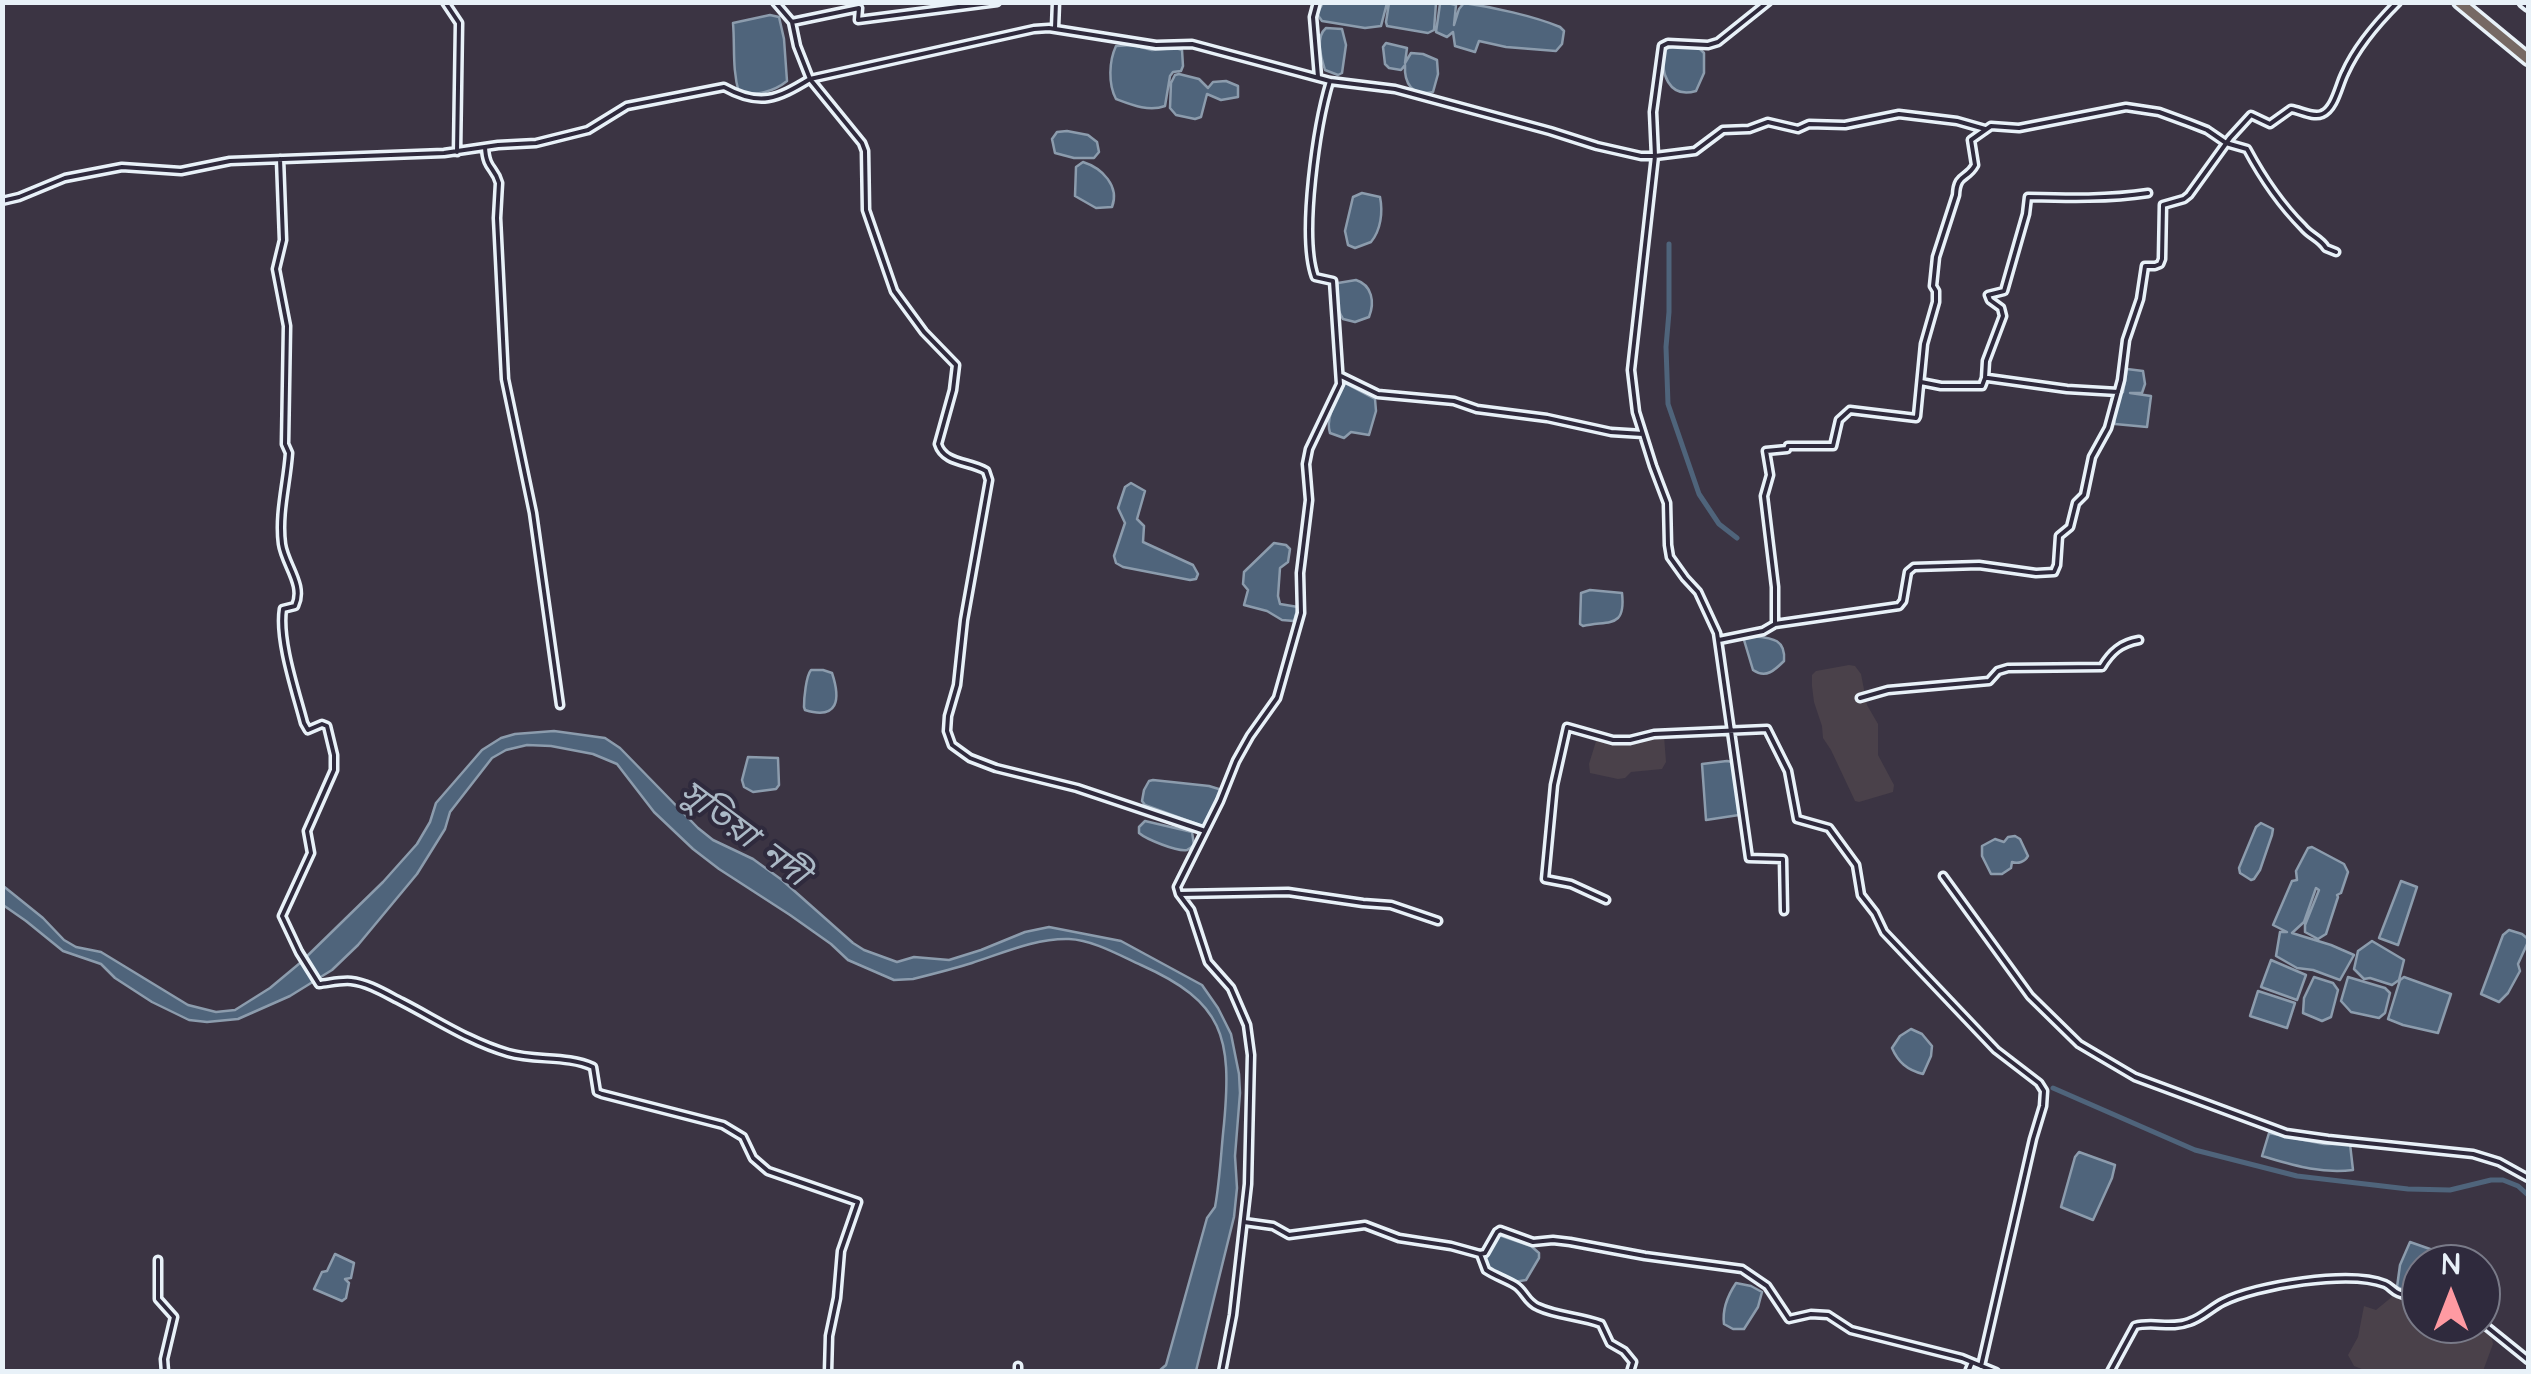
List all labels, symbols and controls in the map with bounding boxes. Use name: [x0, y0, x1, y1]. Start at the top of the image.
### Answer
water label: সুতিয়া নদী: [669, 774, 815, 898]
north arrow: [2401, 1244, 2501, 1344]
text: N: [2442, 1246, 2460, 1285]

